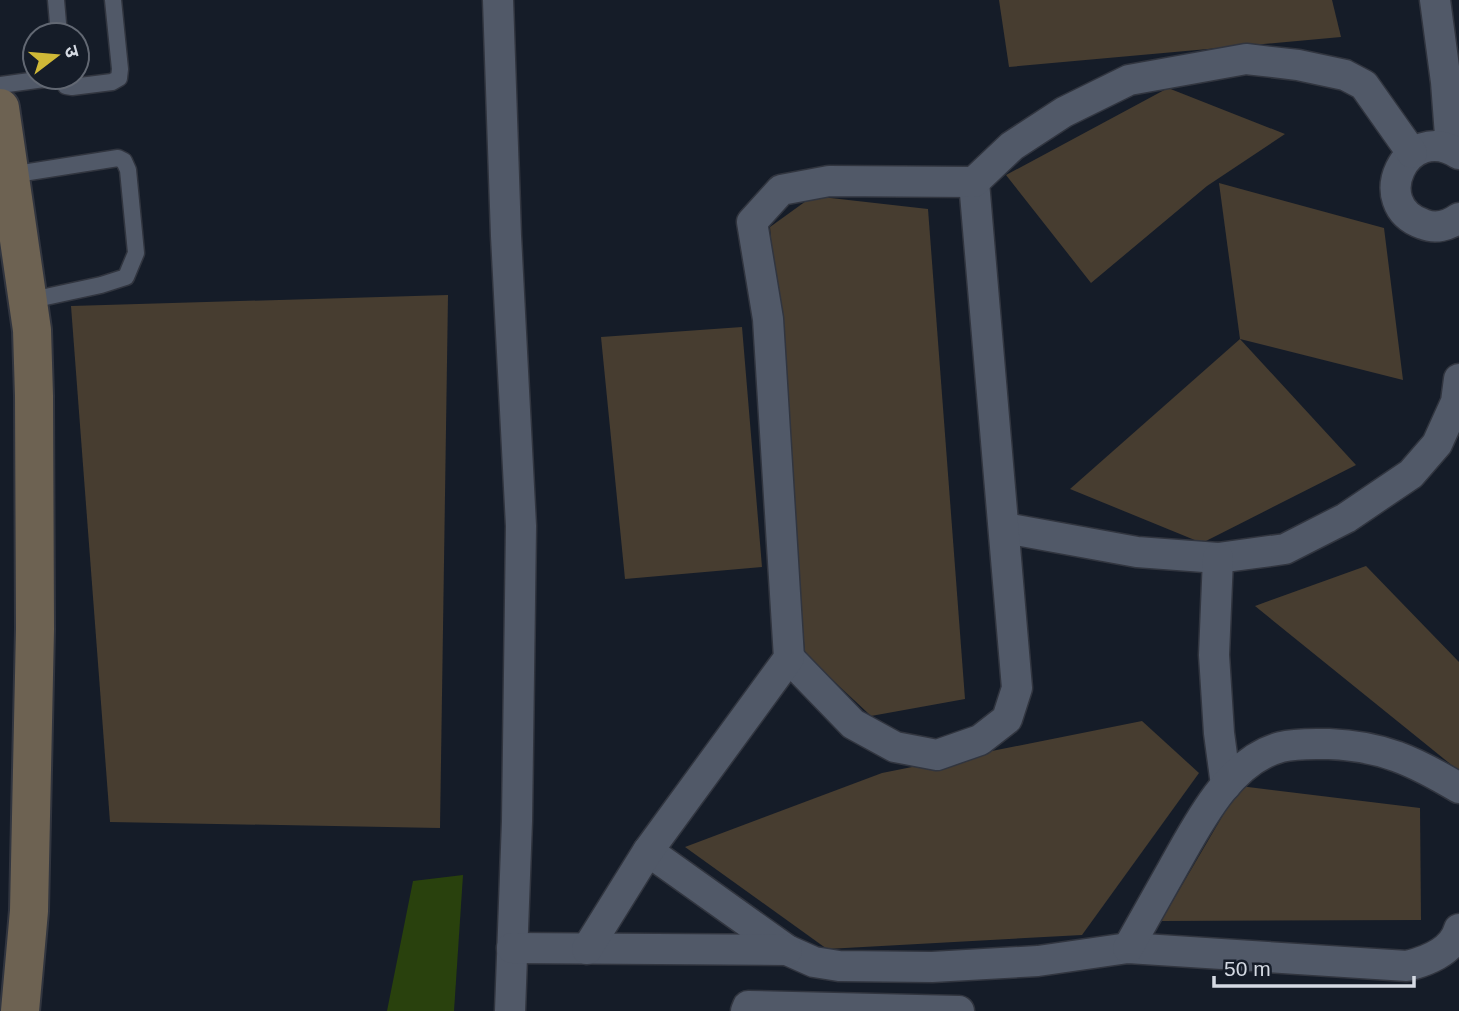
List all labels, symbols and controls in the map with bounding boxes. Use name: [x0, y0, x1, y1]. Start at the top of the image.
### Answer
north arrow: [21, 21, 91, 91]
text: उ: [60, 43, 84, 61]
scale bar: [1214, 944, 1414, 988]
text: 50 m: [1224, 957, 1271, 980]

